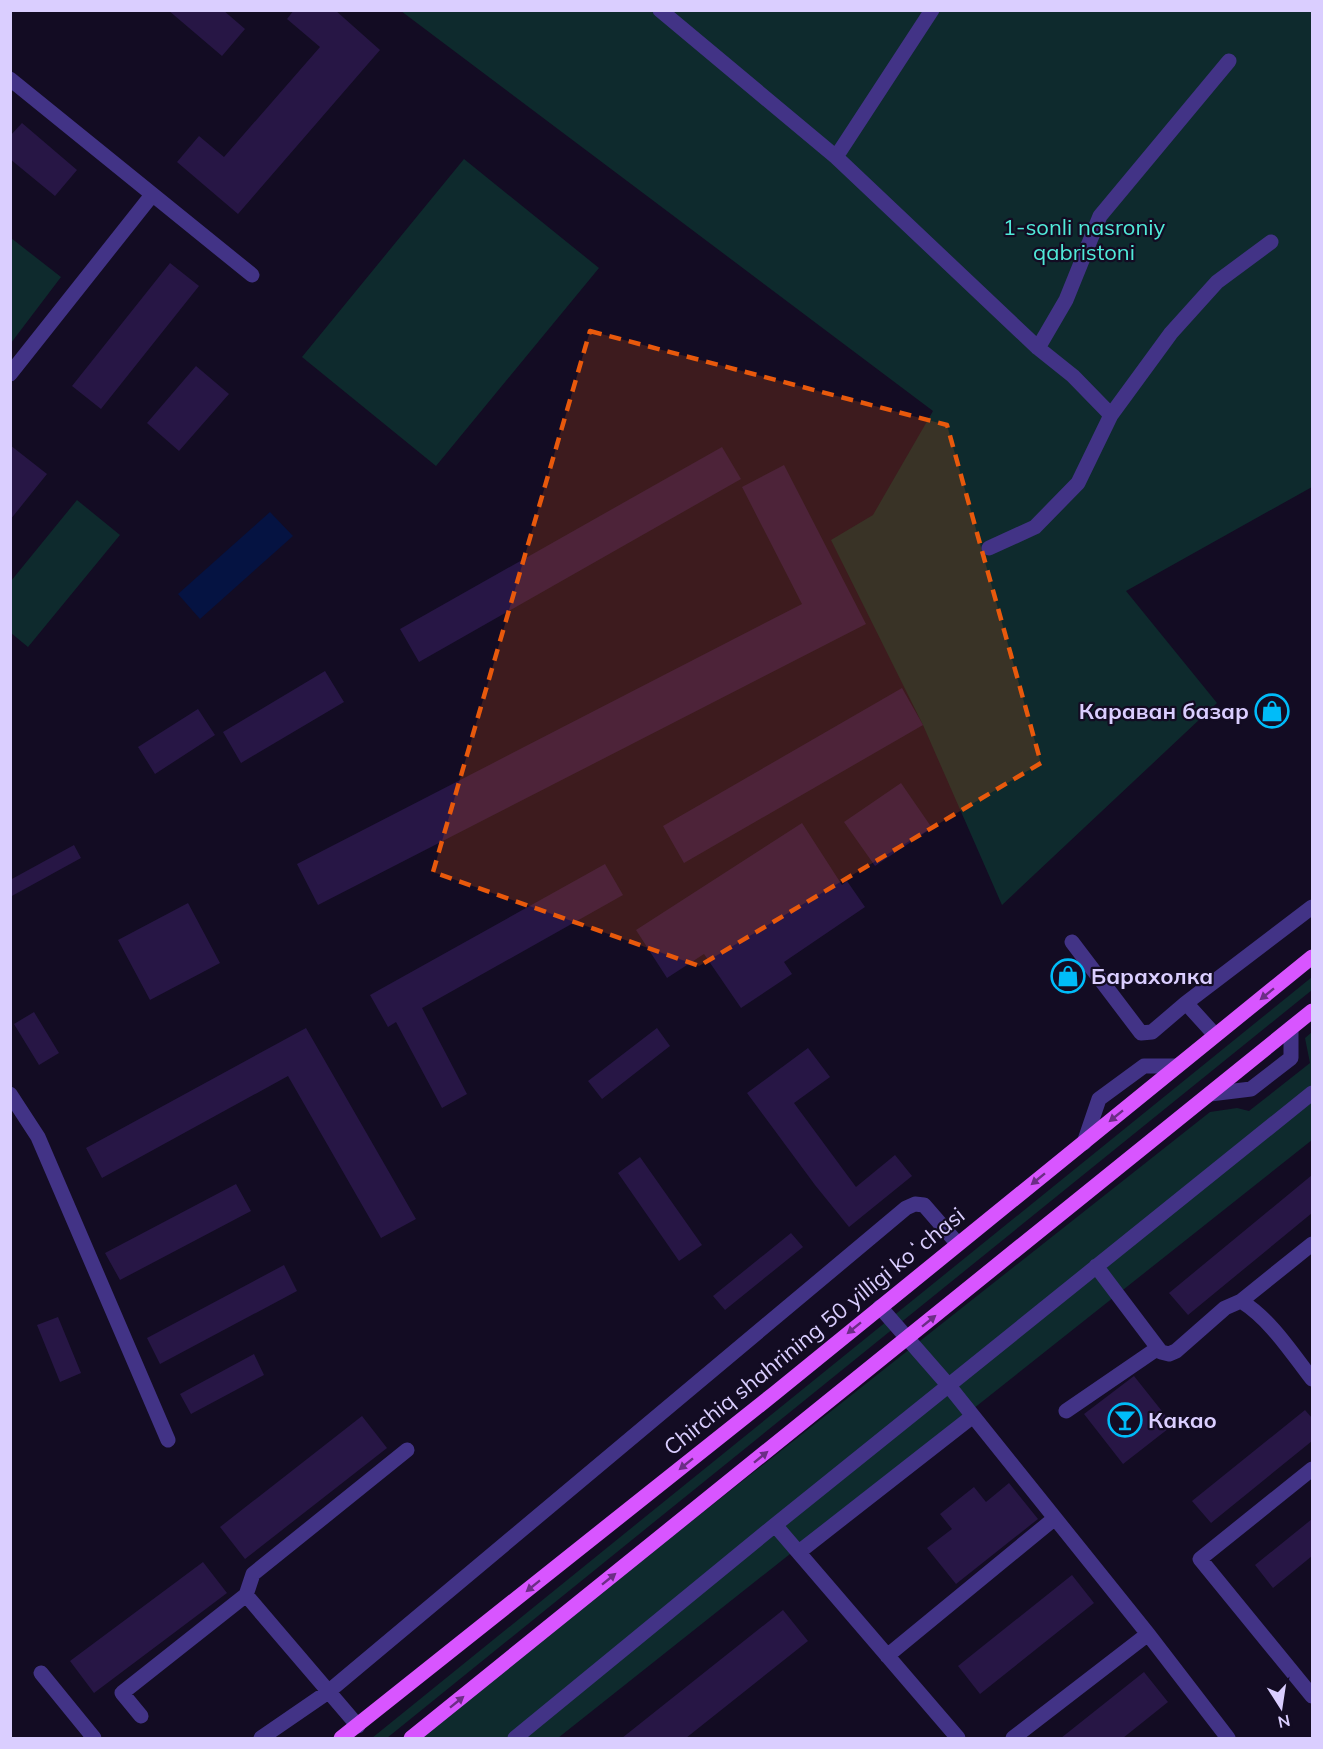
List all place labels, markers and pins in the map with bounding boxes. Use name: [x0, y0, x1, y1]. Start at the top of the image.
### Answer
shop icon: Караван базар: [1254, 693, 1290, 729]
place label: Караван базар: [1079, 697, 1249, 725]
shop icon: Барахолка: [1050, 958, 1086, 994]
place label: Барахолка: [1091, 962, 1213, 990]
bar icon: Какао: [1107, 1402, 1143, 1438]
place label: Какао: [1148, 1406, 1217, 1434]

